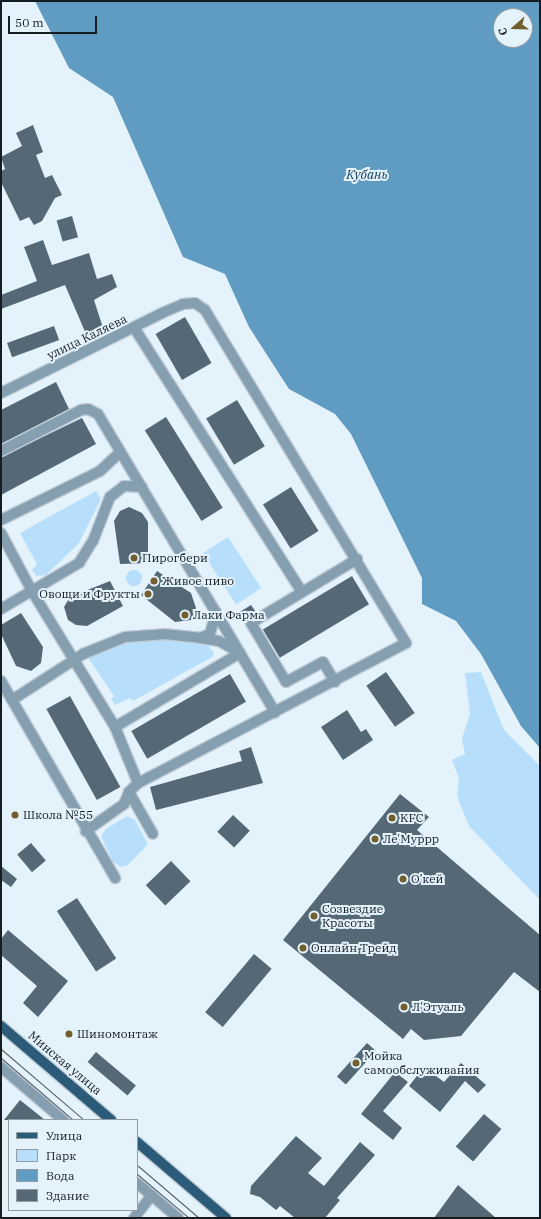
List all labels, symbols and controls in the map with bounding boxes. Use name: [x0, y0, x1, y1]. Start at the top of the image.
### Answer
scale bar: [10, 8, 99, 34]
north arrow: [493, 8, 533, 48]
text: 50 m: [15, 15, 44, 30]
text: С: [495, 26, 510, 38]
water label: Кубань: [346, 167, 388, 183]
street label: улица Каляева: [45, 311, 129, 363]
place label: Пирогбери: [142, 551, 208, 565]
marker: Пирогбери: [129, 553, 139, 563]
place label: Живое пиво: [162, 574, 234, 588]
marker: Живое пиво: [149, 576, 159, 586]
place label: Овощи и Фрукты: [39, 587, 140, 601]
marker: Овощи и Фрукты: [143, 589, 153, 599]
place label: Лаки Фарма: [193, 608, 265, 622]
marker: Лаки Фарма: [180, 610, 190, 620]
place label: Школа №55: [23, 808, 93, 822]
marker: Школа №55: [10, 810, 20, 820]
place label: KFC: [400, 811, 424, 825]
marker: KFC: [387, 813, 397, 823]
place label: Ле'Муррр: [383, 832, 439, 846]
marker: Ле'Муррр: [370, 834, 380, 844]
place label: О’кей: [411, 872, 443, 886]
marker: О’кей: [398, 874, 408, 884]
place label: Созвездие Красоты: [322, 902, 383, 930]
marker: Созвездие Красоты: [309, 911, 319, 921]
place label: Онлайн Трейд: [311, 941, 397, 955]
marker: Онлайн Трейд: [298, 943, 308, 953]
place label: Л'Этуаль: [412, 1000, 464, 1014]
marker: Л'Этуаль: [399, 1002, 409, 1012]
place label: Шиномонтаж: [77, 1027, 158, 1041]
street label: Минская улица: [25, 1028, 105, 1098]
marker: Шиномонтаж: [64, 1029, 74, 1039]
place label: Мойка самообслуживания: [364, 1049, 480, 1077]
marker: Мойка самообслуживания: [351, 1058, 361, 1068]
legend: [8, 1119, 138, 1211]
text: Улица: [46, 1128, 82, 1143]
text: Парк: [46, 1148, 76, 1163]
text: Вода: [46, 1168, 74, 1183]
text: Здание: [46, 1188, 89, 1203]

